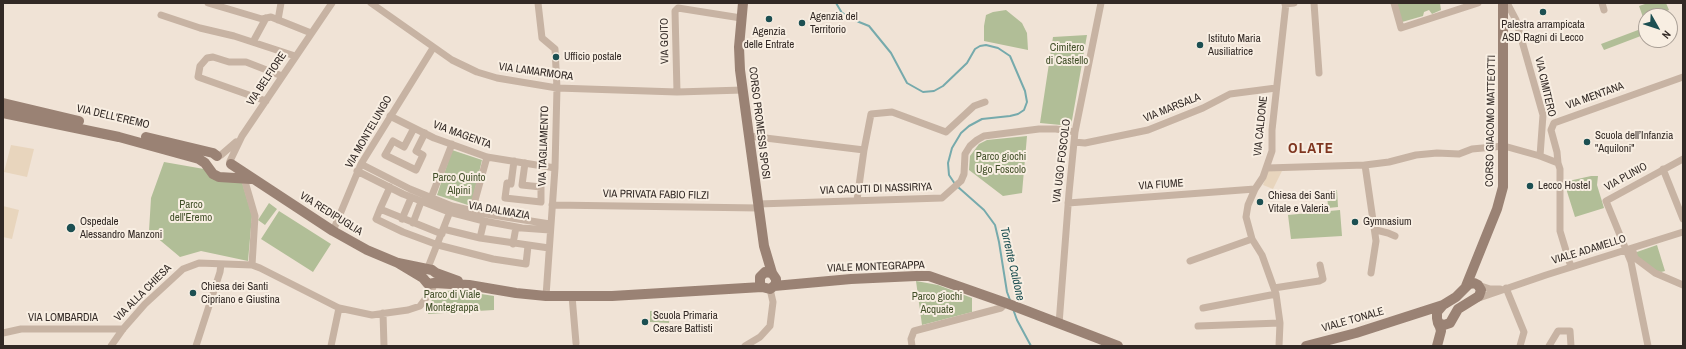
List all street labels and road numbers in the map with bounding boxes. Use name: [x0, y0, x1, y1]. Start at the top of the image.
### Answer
street label: VIA GOITO: [658, 18, 672, 64]
street label: VIA BELFIORE: [244, 50, 290, 108]
street label: CORSO GIACOMO MATTEOTTI: [1483, 55, 1499, 187]
street label: VIA CIMITERO: [1532, 56, 1558, 118]
street label: VIA LAMARMORA: [498, 60, 574, 84]
street label: CORSO PROMESSI SPOSI: [746, 66, 772, 180]
street label: VIA MENTANA: [1564, 79, 1626, 113]
street label: VIA MARSALA: [1142, 91, 1202, 125]
street label: VIA MONTELUNGO: [343, 93, 395, 171]
street label: VIA CALDONE: [1251, 95, 1271, 157]
street label: VIA DELL'EREMO: [75, 102, 151, 132]
street label: VIA TAGLIAMENTO: [536, 105, 552, 187]
street label: VIA MAGENTA: [431, 118, 493, 152]
street label: VIA UGO FOSCOLO: [1050, 118, 1074, 204]
street label: VIA PLINIO: [1602, 160, 1650, 194]
street label: VIA FIUME: [1138, 177, 1184, 193]
street label: VIA CADUTI DI NASSIRIYA: [820, 180, 932, 198]
street label: VIA PRIVATA FABIO FILZI: [603, 187, 709, 203]
street label: VIA REDIPUGLIA: [297, 189, 365, 239]
street label: VIA DALMAZIA: [467, 199, 531, 223]
street label: VIALE ADAMELLO: [1550, 232, 1628, 268]
street label: VIALE MONTEGRAPPA: [827, 259, 925, 275]
street label: VIA ALLA CHIESA: [112, 262, 174, 324]
street label: VIALE TONALE: [1320, 305, 1386, 335]
street label: VIA LOMBARDIA: [28, 311, 98, 325]

